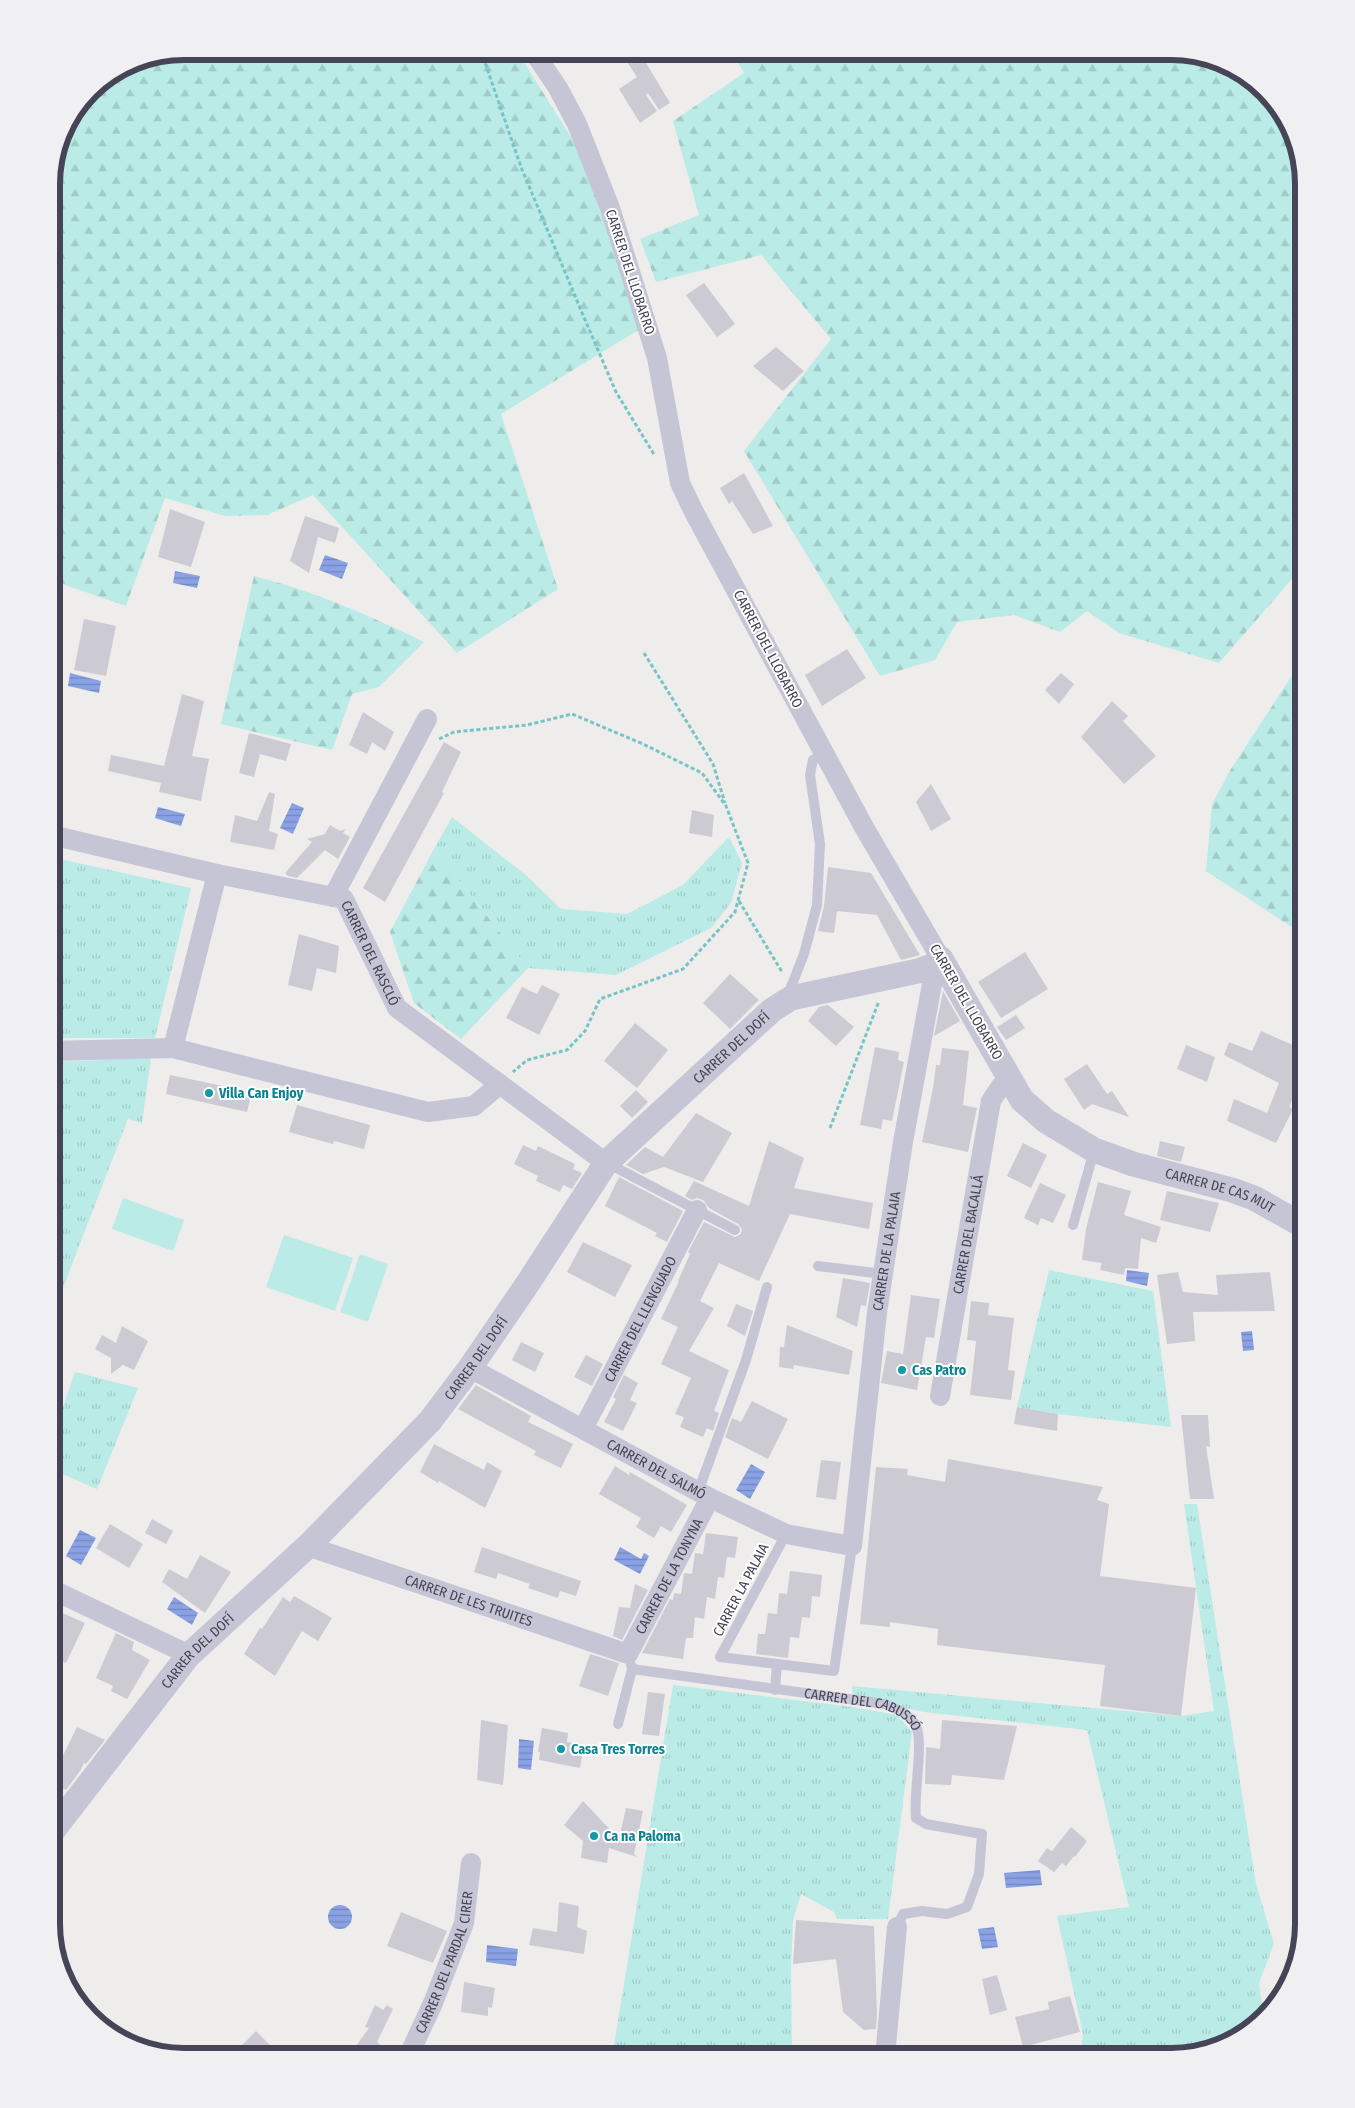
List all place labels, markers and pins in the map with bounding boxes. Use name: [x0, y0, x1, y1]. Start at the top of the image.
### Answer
place label: Villa Can Enjoy: [218, 1085, 304, 1102]
marker: Villa Can Enjoy: [203, 1087, 215, 1099]
place label: Cas Patro: [912, 1362, 967, 1379]
marker: Cas Patro: [896, 1364, 908, 1376]
place label: Casa Tres Torres: [571, 1741, 665, 1758]
marker: Casa Tres Torres: [555, 1743, 567, 1755]
place label: Ca na Paloma: [604, 1828, 681, 1845]
marker: Ca na Paloma: [588, 1830, 600, 1842]

